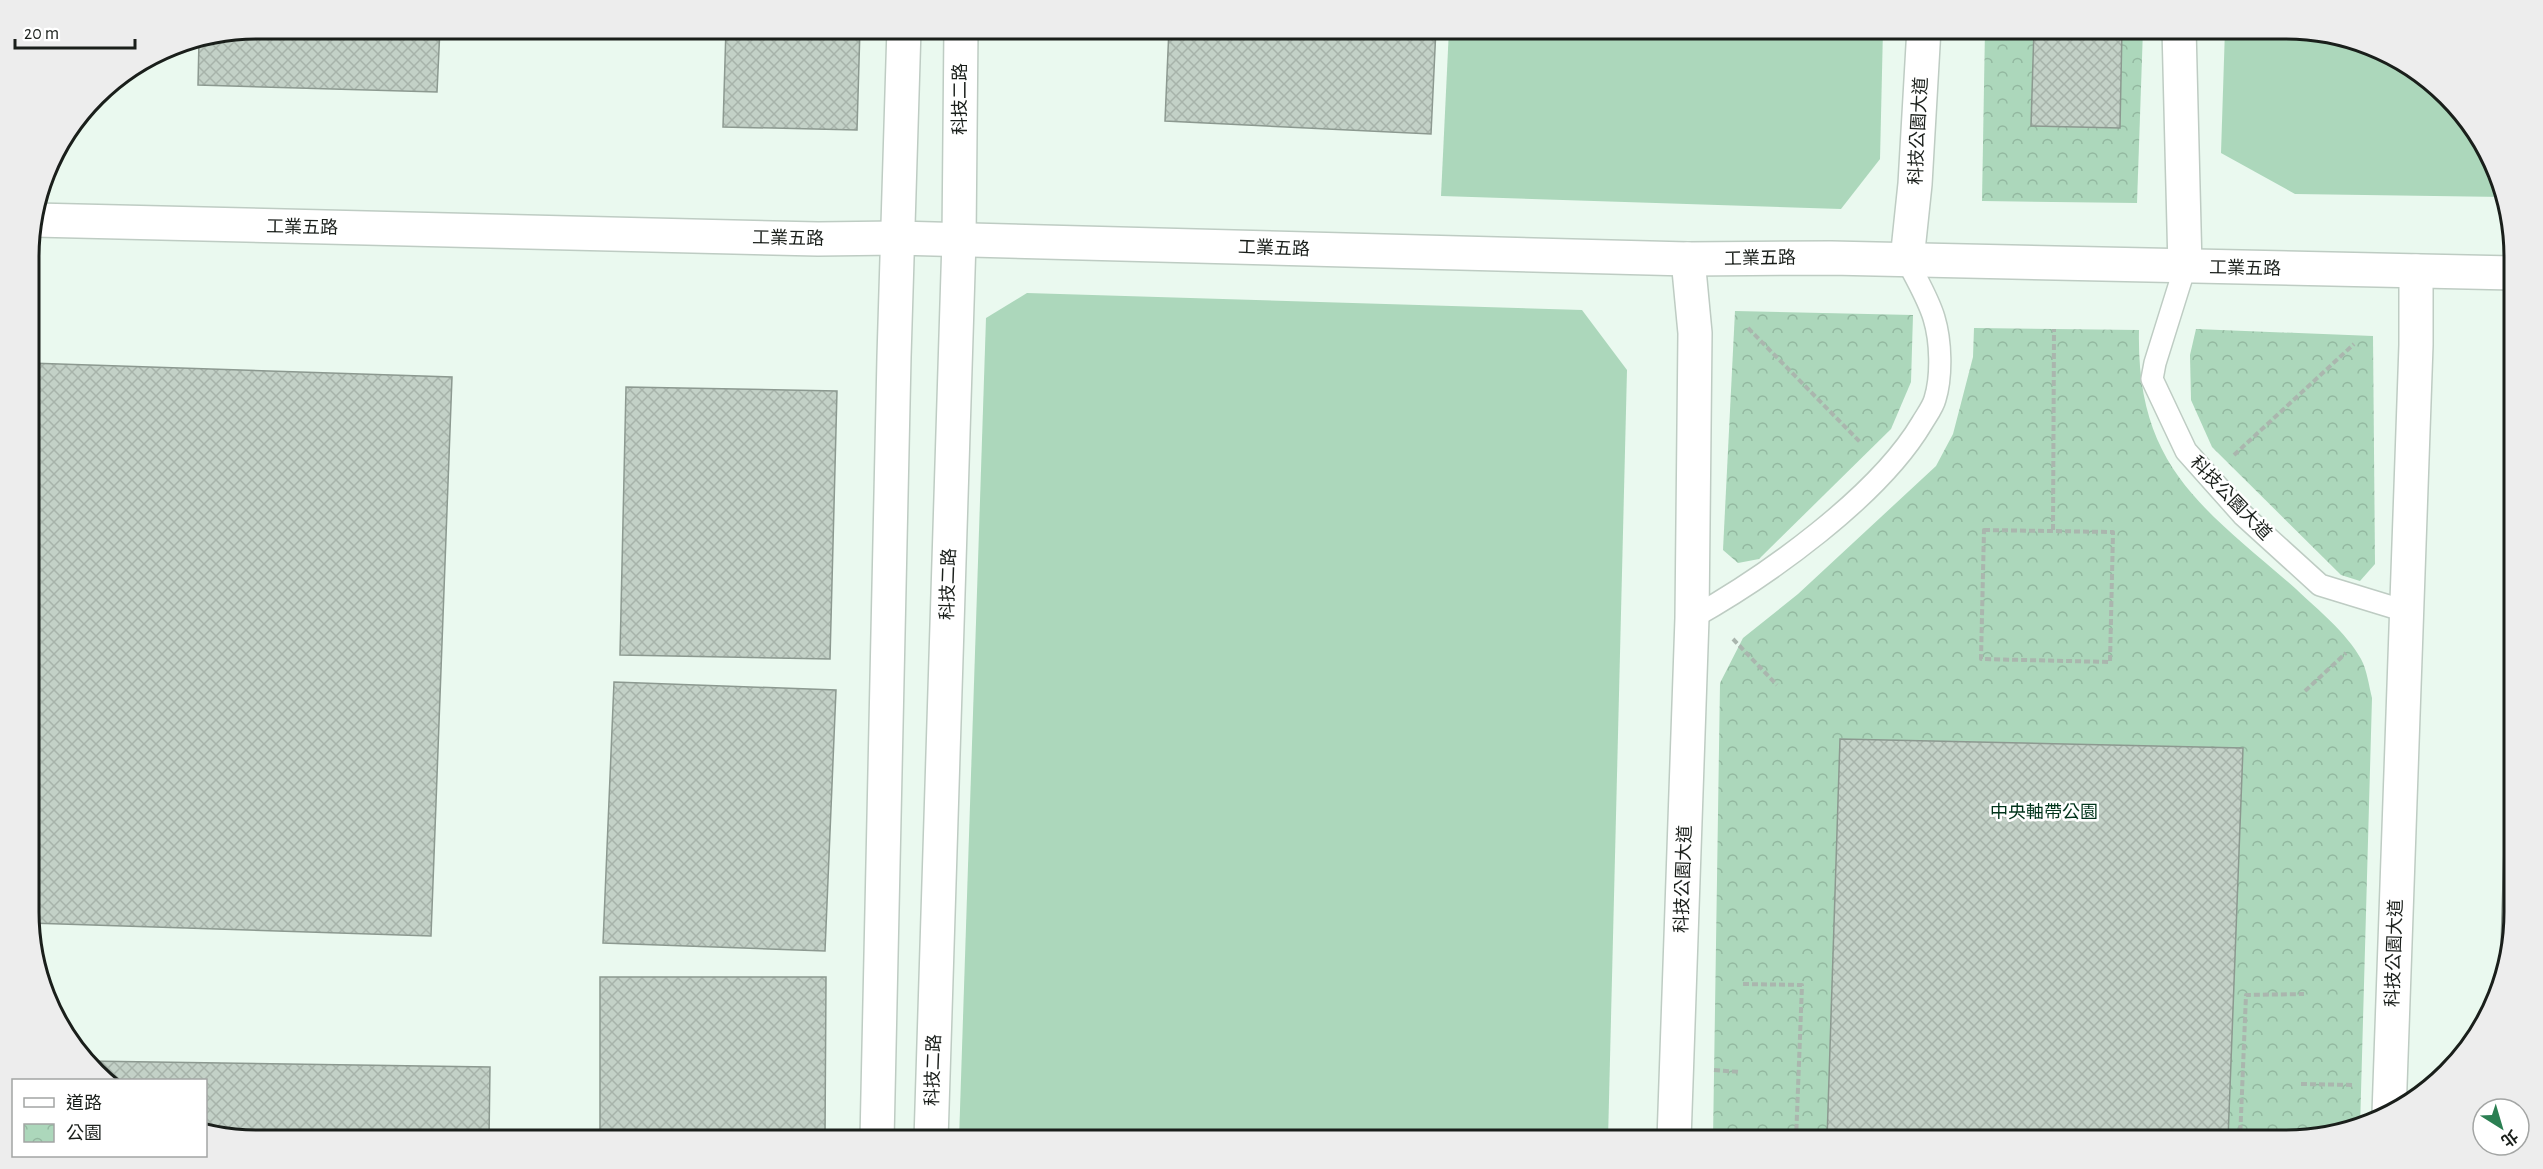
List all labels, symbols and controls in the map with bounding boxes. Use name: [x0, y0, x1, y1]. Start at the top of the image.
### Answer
scale bar: [15, 12, 135, 50]
text: 20 m: [24, 25, 59, 43]
street label: 科技二路: [950, 63, 970, 135]
street label: 科技公園大道: [1905, 77, 1931, 185]
street label: 工業五路: [266, 216, 338, 238]
street label: 工業五路: [752, 227, 824, 249]
street label: 工業五路: [1238, 237, 1310, 259]
street label: 工業五路: [1724, 247, 1796, 269]
street label: 工業五路: [2209, 257, 2281, 279]
street label: 科技公園大道: [2186, 452, 2276, 544]
street label: 科技二路: [937, 548, 959, 620]
park label: 中央軸帶公園: [1990, 802, 2098, 822]
street label: 科技公園大道: [1671, 825, 1695, 933]
street label: 科技公園大道: [2382, 899, 2406, 1007]
street label: 科技二路: [922, 1034, 944, 1106]
legend: [12, 1079, 207, 1157]
text: 道路: [66, 1093, 102, 1113]
north arrow: [2471, 1097, 2531, 1157]
text: 公園: [66, 1124, 102, 1143]
text: 北: [2498, 1127, 2521, 1150]

